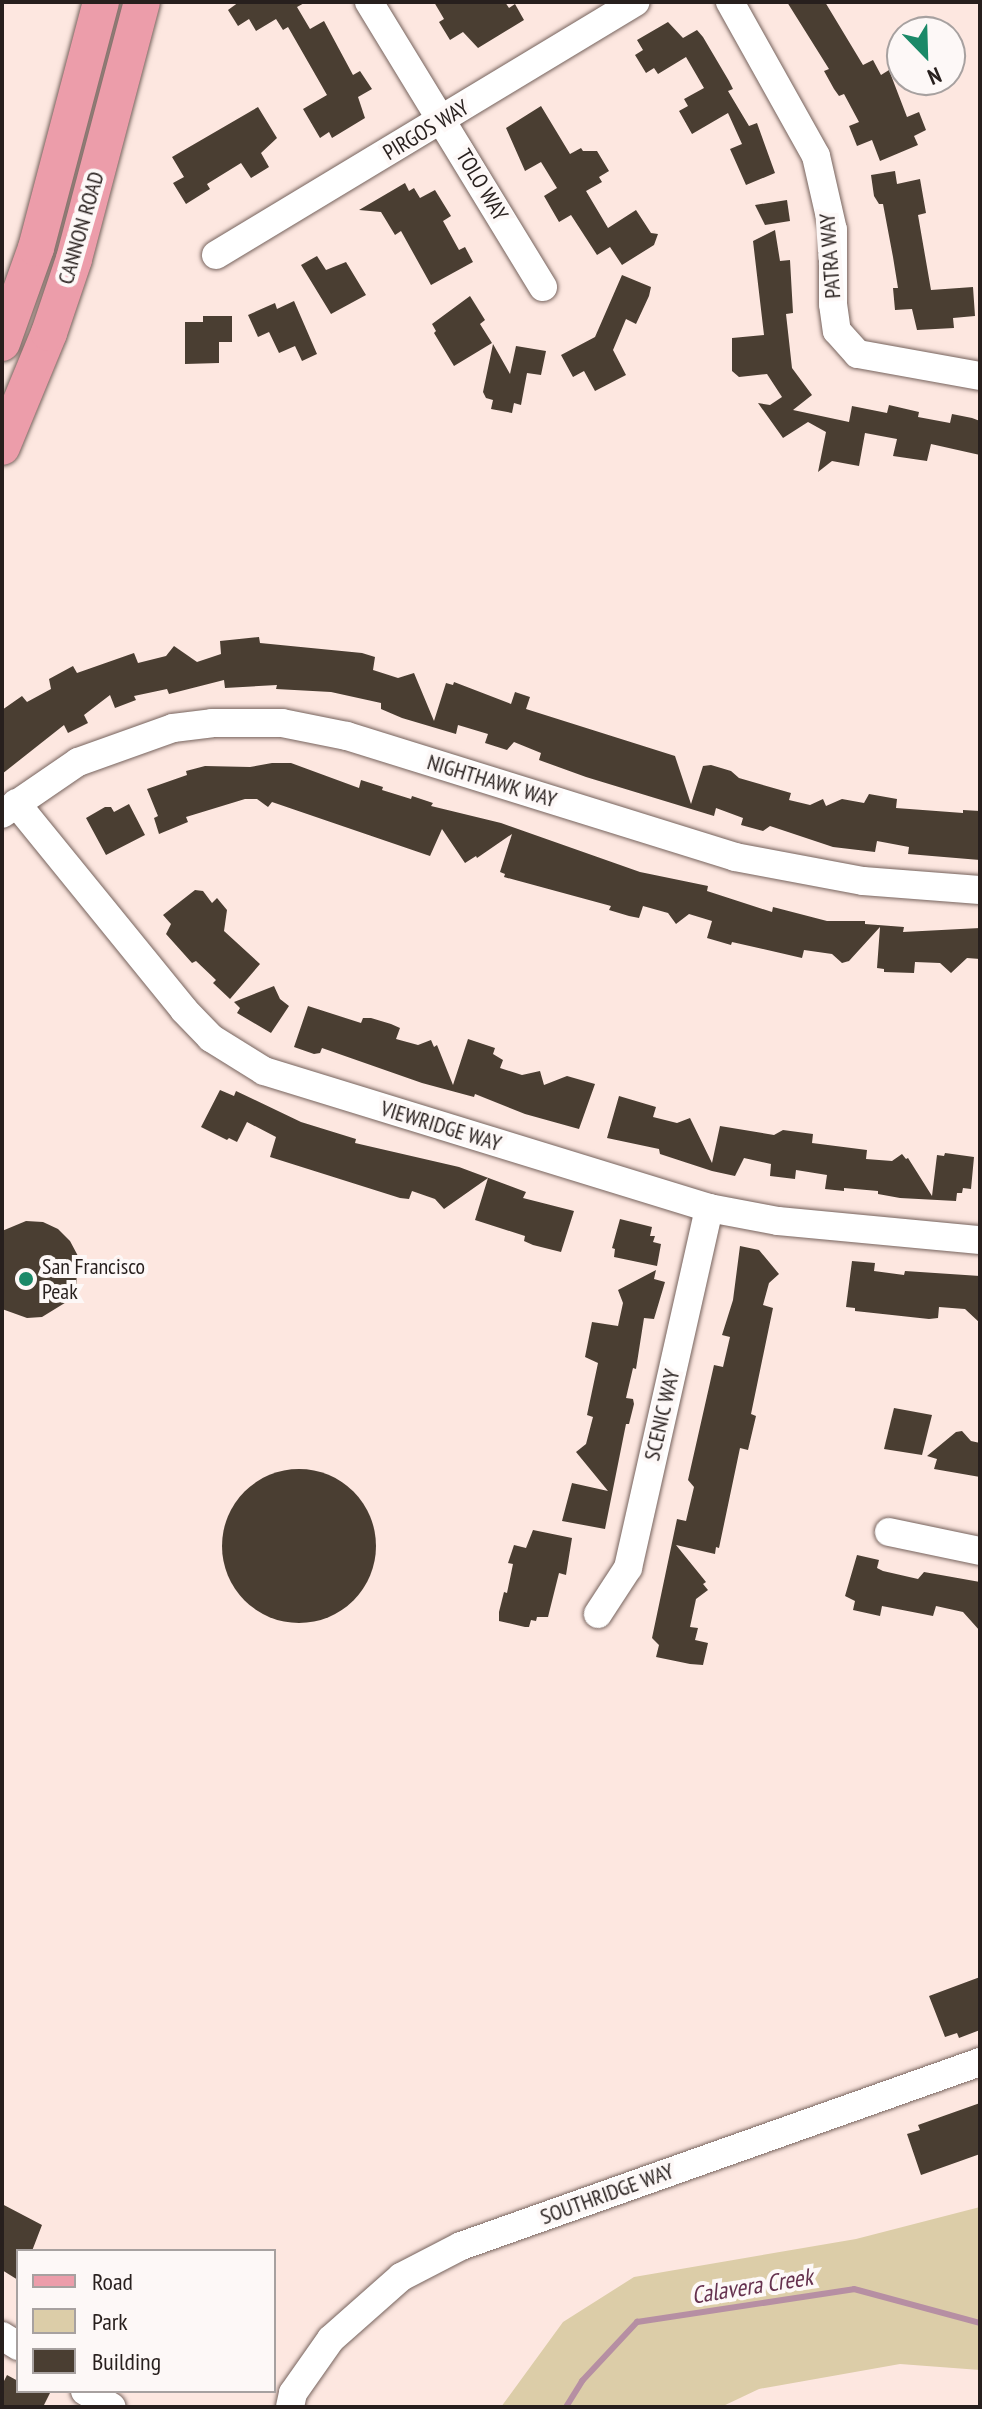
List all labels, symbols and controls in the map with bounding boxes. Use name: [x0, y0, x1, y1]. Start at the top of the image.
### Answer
north arrow: [886, 16, 966, 96]
text: N: [924, 61, 946, 91]
street label: PIRGOS WAY: [378, 94, 474, 166]
street label: TOLO WAY: [450, 144, 514, 226]
street label: CANNON ROAD: [52, 169, 110, 287]
street label: PATRA WAY: [814, 212, 846, 300]
street label: NIGHTHAWK WAY: [424, 749, 560, 813]
street label: VIEWRIDGE WAY: [377, 1095, 505, 1157]
place label: San Francisco Peak: [42, 1253, 145, 1304]
marker: San Francisco Peak: [17, 1270, 35, 1288]
street label: SCENIC WAY: [639, 1366, 685, 1464]
street label: SOUTHRIDGE WAY: [537, 2158, 677, 2230]
legend: [16, 2249, 276, 2393]
water label: Calavera Creek: [689, 2262, 815, 2310]
text: Road: [92, 2266, 133, 2297]
text: Park: [92, 2306, 128, 2337]
text: Building: [92, 2346, 161, 2377]

